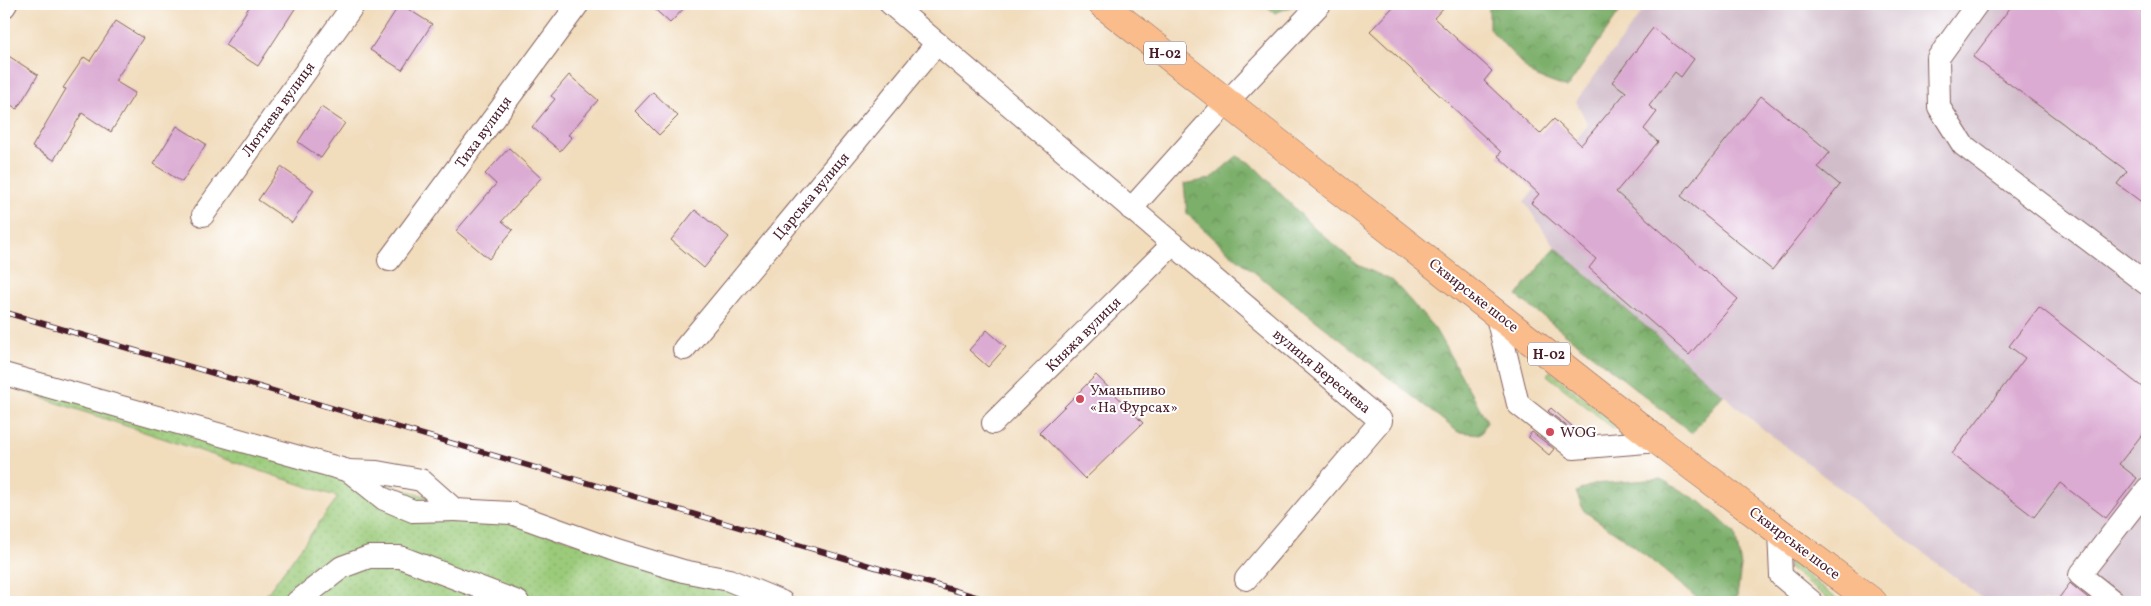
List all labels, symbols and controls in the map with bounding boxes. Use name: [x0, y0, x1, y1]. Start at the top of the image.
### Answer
road number: Н-02: [1144, 42, 1186, 64]
street label: Лютнева вулиця: [238, 58, 321, 162]
street label: Тиха вулиця: [451, 92, 518, 173]
street label: Царська вулиця: [769, 148, 855, 245]
street label: Сквирське шосе: [1424, 254, 1523, 338]
street label: Княжа вулиця: [1042, 293, 1126, 377]
street label: вулиця Вереснева: [1267, 325, 1375, 419]
road number: Н-02: [1528, 342, 1570, 366]
place label: Уманьпиво «На Фурсах»: [1090, 381, 1178, 419]
marker: Уманьпиво «На Фурсах»: [1074, 393, 1086, 405]
place label: WOG: [1560, 423, 1597, 444]
marker: WOG: [1544, 426, 1556, 438]
street label: Сквирське шосе: [1744, 503, 1844, 585]

